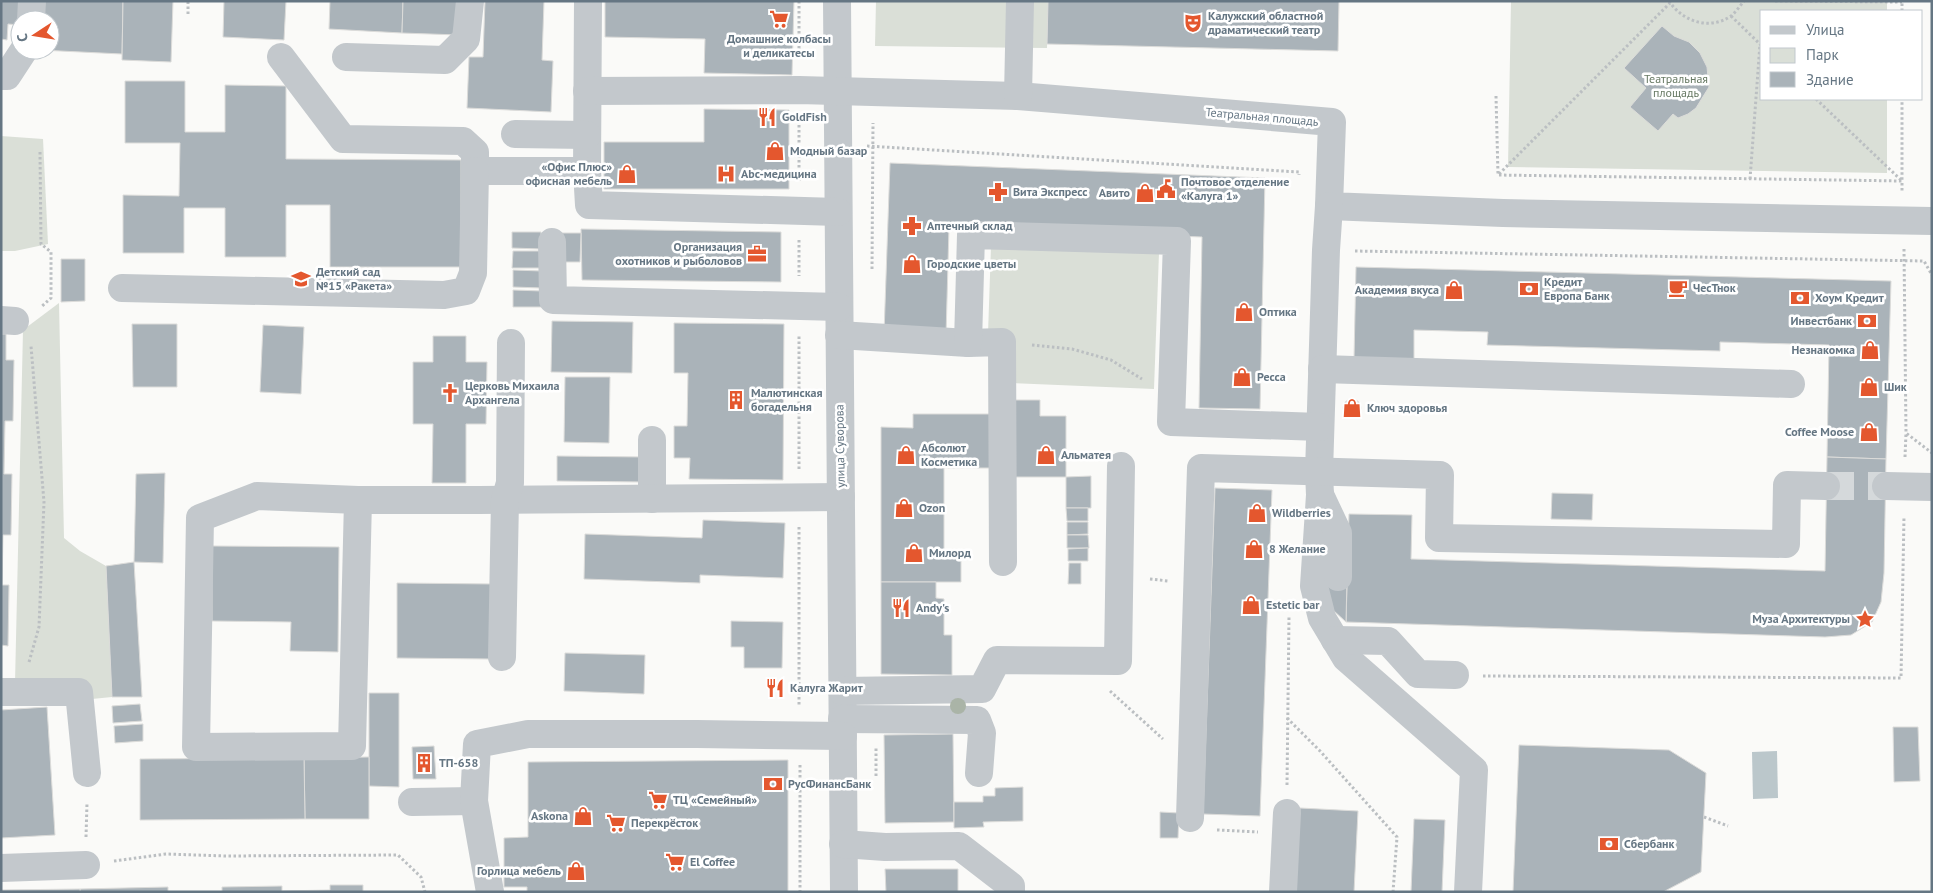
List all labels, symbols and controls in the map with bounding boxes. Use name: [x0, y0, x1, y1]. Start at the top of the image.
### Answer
supermarket icon: Домашние колбасы и деликатесы: [768, 8, 790, 30]
place label: Калужский областной драматический театр: [1207, 8, 1323, 37]
north arrow: [10, 10, 60, 60]
legend: [1760, 10, 1923, 100]
theatre icon: Калужский областной драматический театр: [1182, 12, 1204, 34]
text: Улица: [1806, 20, 1844, 39]
place label: Домашние колбасы и деликатесы: [727, 31, 831, 60]
text: С: [13, 32, 32, 43]
text: Парк: [1806, 45, 1839, 64]
text: Здание: [1806, 70, 1854, 89]
park label: Театральная площадь: [1644, 71, 1708, 100]
street label: Театральная площадь: [1205, 104, 1320, 129]
restaurant icon: GoldFish: [756, 106, 778, 128]
place label: GoldFish: [782, 109, 827, 124]
shop icon: Модный базар: [764, 140, 786, 162]
place label: Модный базар: [790, 143, 868, 158]
place label: «Офис Плюс» офисная мебель: [525, 159, 612, 188]
shop icon: «Офис Плюс» офисная мебель: [616, 163, 638, 185]
hospital icon: Abc-медицина: [715, 163, 737, 185]
place label: Abc-медицина: [741, 166, 817, 181]
place label: Почтовое отделение «Калуга 1»: [1181, 174, 1289, 203]
public building icon: Почтовое отделение «Калуга 1»: [1155, 178, 1177, 200]
pharmacy icon: Вита Экспресс: [987, 181, 1009, 203]
shop icon: Авито: [1134, 182, 1156, 204]
place label: Вита Экспресс: [1013, 184, 1088, 199]
place label: Авито: [1099, 185, 1131, 200]
pharmacy icon: Аптечный склад: [901, 215, 923, 237]
place label: Аптечный склад: [927, 218, 1013, 233]
place label: Организация охотников и рыболовов: [615, 239, 742, 268]
office icon: Организация охотников и рыболовов: [746, 243, 768, 265]
shop icon: Городские цветы: [901, 253, 923, 275]
place label: Городские цветы: [927, 256, 1016, 271]
place label: Детский сад №15 «Ракета»: [316, 264, 392, 293]
school or university icon: Детский сад №15 «Ракета»: [290, 268, 312, 290]
place label: Кредит Европа Банк: [1544, 274, 1610, 303]
cafe icon: ЧесТнок: [1667, 277, 1689, 299]
bank icon: Кредит Европа Банк: [1518, 278, 1540, 300]
shop icon: Академия вкуса: [1443, 279, 1465, 301]
place label: ЧесТнок: [1693, 280, 1736, 295]
place label: Академия вкуса: [1355, 282, 1439, 297]
bank icon: Хоум Кредит: [1789, 287, 1811, 309]
place label: Хоум Кредит: [1815, 290, 1884, 305]
shop icon: Оптика: [1233, 301, 1255, 323]
place label: Оптика: [1259, 304, 1297, 319]
bank icon: Инвестбанк: [1856, 310, 1878, 332]
place label: Инвестбанк: [1791, 313, 1852, 328]
shop icon: Незнакомка: [1859, 339, 1881, 361]
place label: Незнакомка: [1792, 342, 1855, 357]
shop icon: Ресса: [1231, 366, 1253, 388]
place label: Ресса: [1257, 369, 1286, 384]
shop icon: Шик: [1858, 376, 1880, 398]
place label: Церковь Михаила Архангела: [465, 378, 559, 407]
place label: Шик: [1884, 379, 1907, 394]
church icon: Церковь Михаила Архангела: [439, 382, 461, 404]
place label: Малютинская богадельня: [751, 385, 823, 414]
building icon: Малютинская богадельня: [725, 389, 747, 411]
shop icon: Ключ здоровья: [1341, 397, 1363, 419]
place label: Ключ здоровья: [1367, 400, 1447, 415]
street label: улица Суворова: [831, 404, 848, 488]
shop icon: Coffee Moose: [1858, 421, 1880, 443]
place label: Coffee Moose: [1785, 424, 1854, 439]
place label: Абсолют Косметика: [921, 440, 977, 469]
shop icon: Абсолют Косметика: [895, 444, 917, 466]
shop icon: Альматея: [1035, 444, 1057, 466]
place label: Альматея: [1061, 447, 1111, 462]
shop icon: Ozon: [893, 497, 915, 519]
place label: Ozon: [919, 500, 945, 515]
shop icon: Wildberries: [1246, 502, 1268, 524]
place label: Wildberries: [1272, 505, 1331, 520]
shop icon: 8 Желание: [1243, 538, 1265, 560]
place label: 8 Желание: [1269, 541, 1326, 556]
shop icon: Милорд: [903, 542, 925, 564]
place label: Милорд: [929, 545, 971, 560]
shop icon: Estetic bar: [1240, 594, 1262, 616]
restaurant icon: Andy's: [890, 597, 912, 619]
place label: Estetic bar: [1266, 597, 1320, 612]
place label: Andy's: [916, 600, 949, 615]
place icon: Муза Архитектуры: [1854, 608, 1876, 630]
place label: Муза Архитектуры: [1752, 611, 1850, 626]
restaurant icon: Калуга Жарит: [764, 677, 786, 699]
place label: Калуга Жарит: [790, 680, 863, 695]
building icon: ТП-658: [413, 752, 435, 774]
place label: ТП-658: [439, 755, 478, 770]
bank icon: РусФинансБанк: [762, 773, 784, 795]
place label: РусФинансБанк: [788, 776, 871, 791]
supermarket icon: ТЦ «Семейный»: [647, 789, 669, 811]
place label: ТЦ «Семейный»: [673, 792, 757, 807]
shop icon: Askona: [572, 805, 594, 827]
place label: Askona: [531, 808, 568, 823]
supermarket icon: Перекрёсток: [605, 812, 627, 834]
place label: Перекрёсток: [631, 815, 698, 830]
bank icon: Сбербанк: [1598, 833, 1620, 855]
place label: Сбербанк: [1624, 836, 1675, 851]
supermarket icon: El Coffee: [664, 851, 686, 873]
place label: El Coffee: [690, 854, 735, 869]
shop icon: Горлица мебель: [565, 860, 587, 882]
place label: Горлица мебель: [477, 863, 561, 878]

